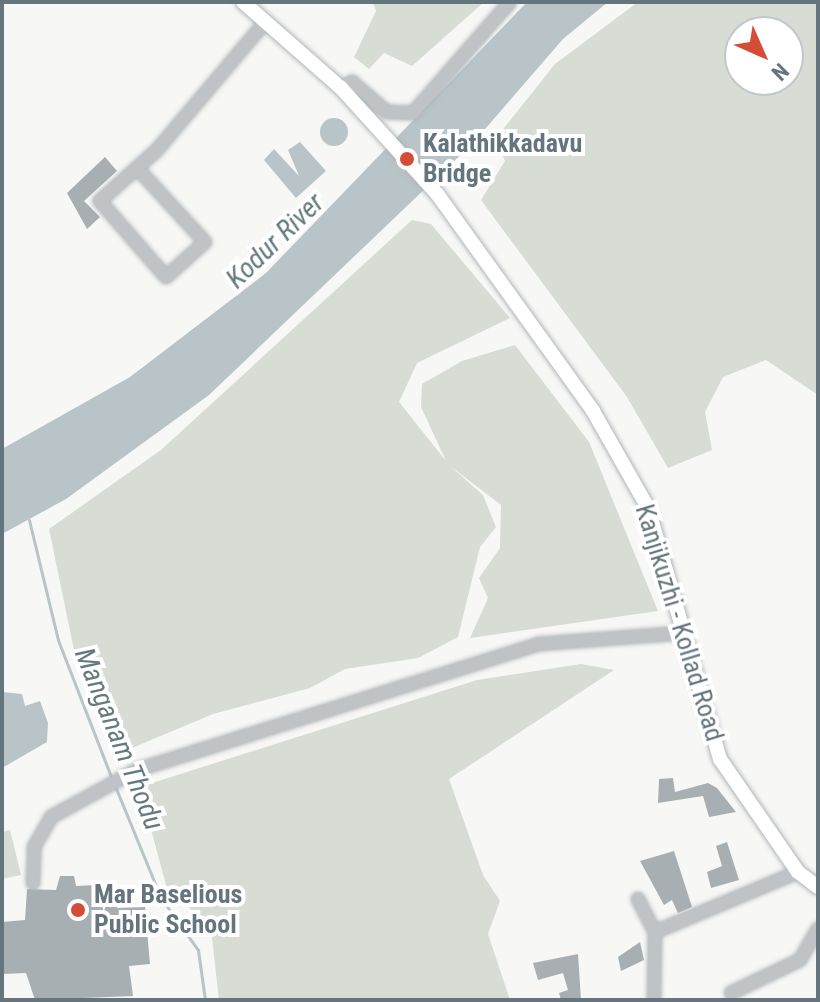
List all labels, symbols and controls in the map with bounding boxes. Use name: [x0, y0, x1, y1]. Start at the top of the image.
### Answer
north arrow: [724, 16, 804, 96]
text: N: [766, 58, 794, 86]
place label: Kalathikkadavu Bridge: [423, 128, 582, 190]
marker: Kalathikkadavu Bridge: [398, 150, 416, 168]
water label: Kodur River: [219, 186, 331, 296]
street label: Kanjikuzhi - Kollad Road: [628, 501, 730, 745]
water label: Manganam Thodu: [67, 643, 171, 835]
place label: Mar Baselious Public School: [94, 879, 242, 940]
marker: Mar Baselious Public School: [69, 901, 87, 919]

